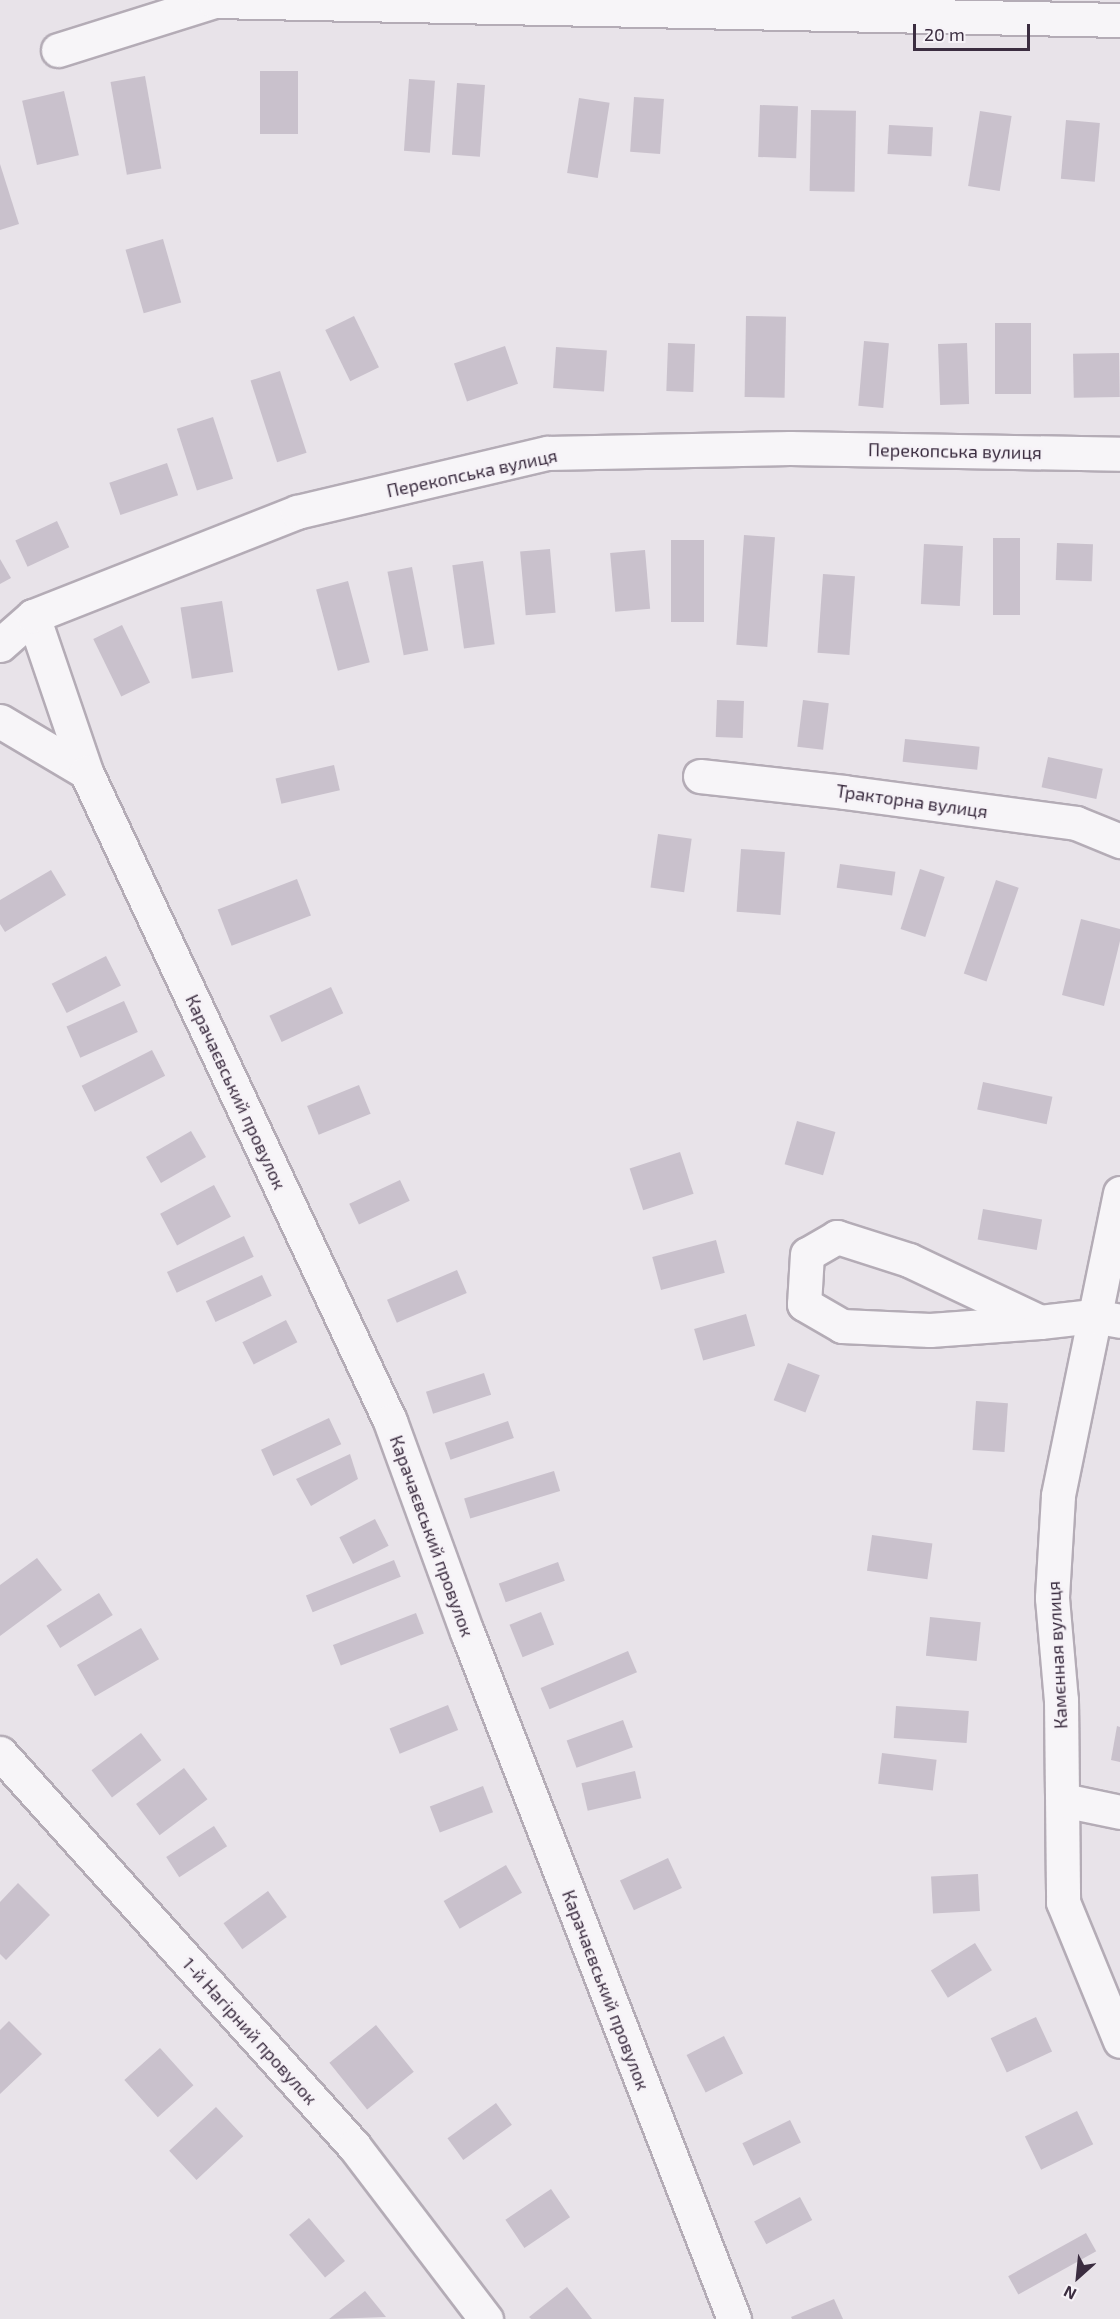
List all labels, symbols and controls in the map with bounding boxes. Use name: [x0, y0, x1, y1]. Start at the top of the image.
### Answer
scale bar: [916, 12, 1033, 50]
text: 20 m: [924, 23, 965, 45]
street label: Перекопська вулиця: [868, 439, 1042, 463]
street label: Перекопська вулиця: [385, 444, 559, 502]
street label: Тракторна вулиця: [835, 780, 989, 822]
street label: Карачаєвський провулок: [181, 991, 291, 1193]
street label: Карачаєвський провулок: [385, 1432, 479, 1640]
street label: Камєнная вулиця: [1042, 1581, 1072, 1729]
street label: Карачаєвський провулок: [558, 1887, 654, 2093]
street label: 1-й Нагірний провулок: [178, 1953, 322, 2109]
north arrow: [1048, 2247, 1108, 2307]
text: N: [1060, 2282, 1079, 2305]

